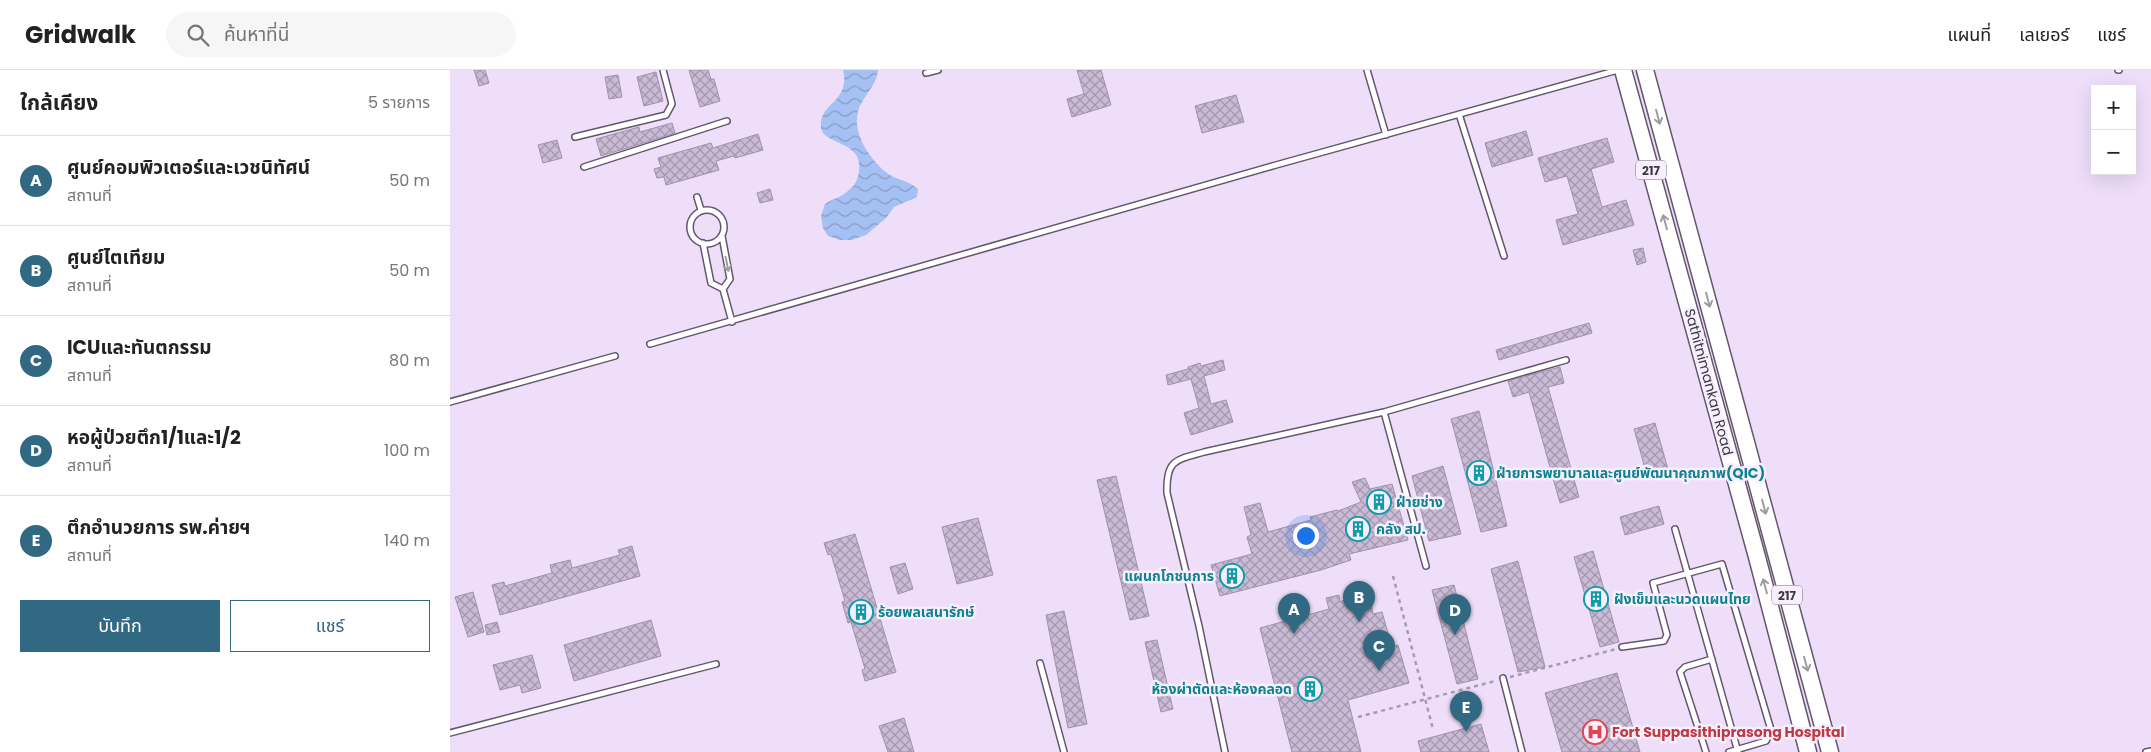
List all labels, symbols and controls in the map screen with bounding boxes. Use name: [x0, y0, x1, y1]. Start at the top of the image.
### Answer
search box: [166, 12, 516, 57]
text: Gridwalk: [25, 18, 136, 51]
icon: search: [184, 21, 212, 49]
text: ค้นหาที่นี่: [224, 21, 289, 48]
text: แผนที่: [1947, 22, 1991, 47]
text: เลเยอร์: [2019, 22, 2069, 47]
text: แชร์: [2097, 22, 2126, 47]
map controls: [2091, 85, 2136, 175]
button: +: [2091, 85, 2136, 130]
text: ใกล้เคียง: [20, 88, 98, 117]
text: 5 รายการ: [368, 91, 430, 114]
one-way arrow: [1654, 109, 1663, 125]
button: −: [2091, 130, 2136, 175]
text: ศูนย์คอมพิวเตอร์และเวชนิทัศน์: [67, 154, 310, 181]
road number: 217: [1636, 160, 1666, 180]
text: A: [30, 169, 42, 192]
text: 50 m: [389, 169, 430, 192]
text: สถานที่: [67, 184, 112, 207]
one-way arrow: [1660, 215, 1669, 231]
text: ศูนย์ไตเทียม: [67, 244, 165, 271]
one-way arrow: [723, 255, 732, 271]
text: B: [31, 259, 41, 282]
text: 50 m: [389, 259, 430, 282]
text: สถานที่: [67, 274, 112, 297]
one-way arrow: [1704, 292, 1713, 308]
street label: Sathitnimankan Road: [1680, 306, 1738, 458]
text: ICUและทันตกรรม: [67, 334, 212, 361]
text: C: [30, 349, 42, 372]
text: 80 m: [389, 349, 430, 372]
text: สถานที่: [67, 364, 112, 387]
text: หอผู้ป่วยตึก1/1และ1/2: [67, 424, 241, 451]
text: D: [30, 439, 42, 462]
text: 100 m: [384, 439, 430, 462]
text: สถานที่: [67, 454, 112, 477]
building icon: ฝ่ายการพยาบาลและศูนย์พัฒนาคุณภาพ(QIC): [1466, 460, 1492, 486]
place label: ฝ่ายการพยาบาลและศูนย์พัฒนาคุณภาพ(QIC): [1496, 463, 1765, 483]
building icon: ฝ่ายช่าง: [1366, 489, 1392, 515]
place label: ฝ่ายช่าง: [1396, 492, 1443, 512]
one-way arrow: [1760, 498, 1769, 514]
text: ตึกอำนวยการ รพ.ค่ายฯ: [67, 514, 250, 541]
building icon: คลัง สป.: [1345, 516, 1371, 542]
place label: คลัง สป.: [1376, 519, 1426, 539]
your location: [1293, 523, 1319, 549]
text: E: [32, 529, 40, 552]
text: 140 m: [384, 529, 430, 552]
text: สถานที่: [67, 544, 112, 567]
building icon: แผนกโภชนการ: [1219, 563, 1245, 589]
place label: แผนกโภชนการ: [1124, 566, 1214, 586]
one-way arrow: [1760, 579, 1769, 595]
pin: B: [1343, 581, 1375, 622]
building icon: ฝังเข็มและนวดแผนไทย: [1583, 586, 1609, 612]
road number: 217: [1772, 586, 1802, 604]
place label: ฝังเข็มและนวดแผนไทย: [1614, 589, 1751, 609]
pin: A: [1278, 593, 1310, 634]
pin: D: [1439, 594, 1471, 635]
building icon: ร้อยพลเสนารักษ์: [848, 599, 874, 625]
button: บันทึก: [20, 600, 220, 652]
button: แชร์: [230, 600, 430, 652]
place label: ร้อยพลเสนารักษ์: [878, 602, 975, 622]
pin: C: [1363, 630, 1395, 671]
one-way arrow: [1802, 655, 1811, 671]
building icon: ห้องผ่าตัดและห้องคลอด: [1297, 676, 1323, 702]
place label: ห้องผ่าตัดและห้องคลอด: [1151, 679, 1292, 699]
pin: E: [1450, 691, 1482, 732]
hospital icon: Fort Suppasithiprasong Hospital: [1582, 719, 1608, 745]
place label: Fort Suppasithiprasong Hospital: [1612, 722, 1845, 742]

